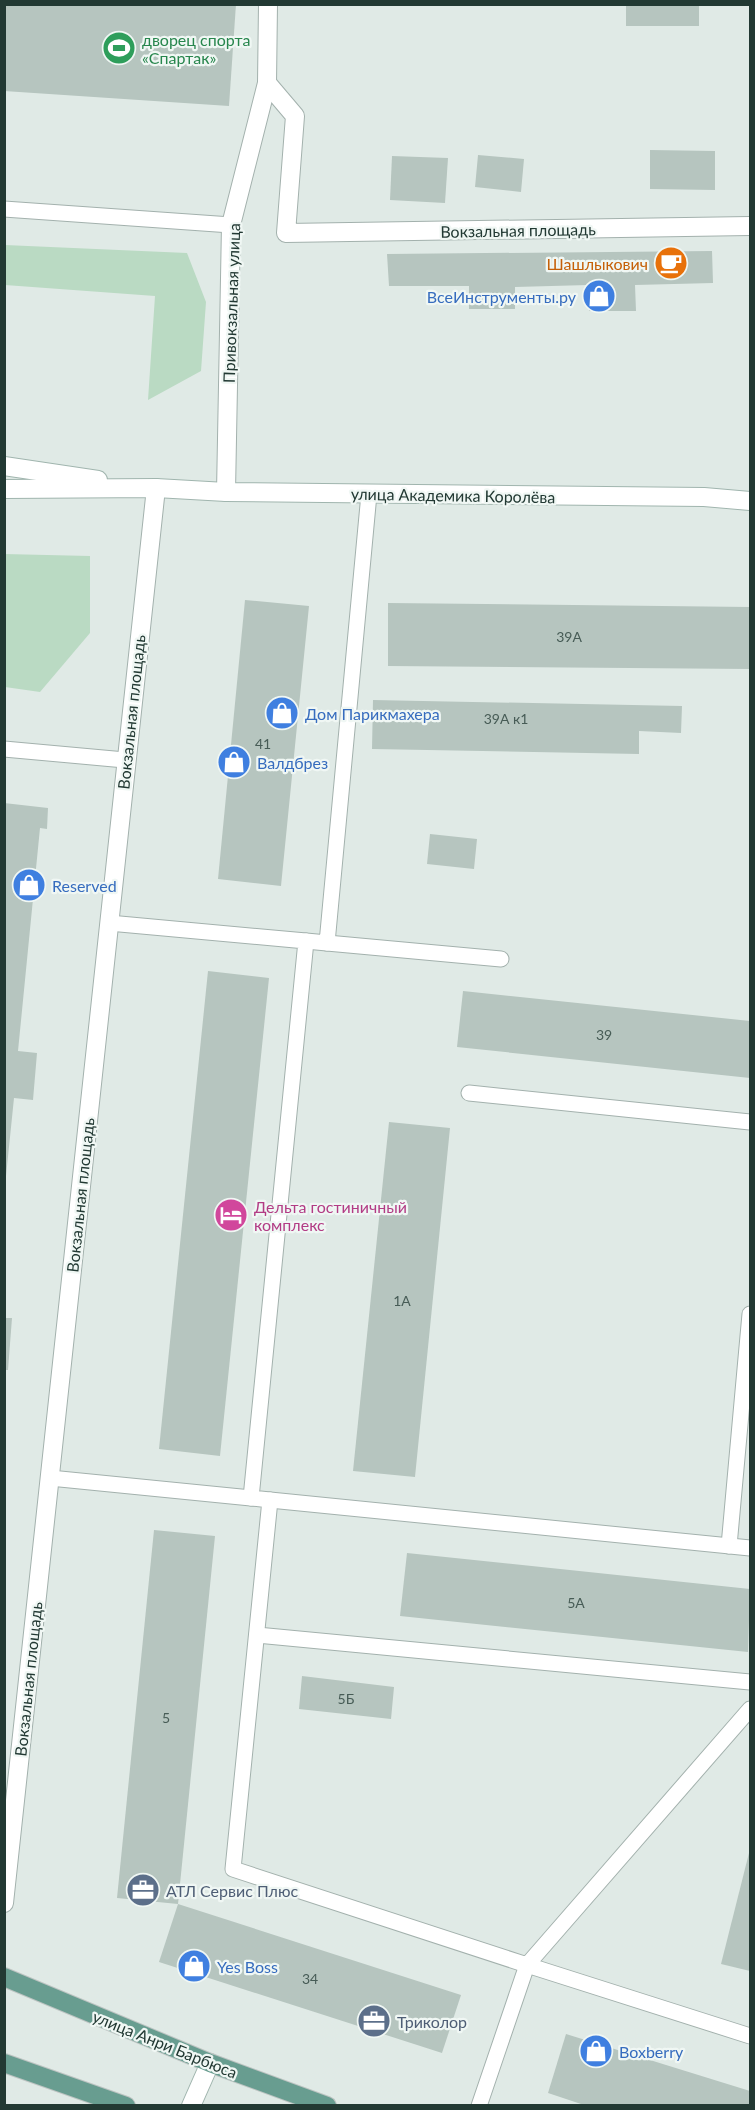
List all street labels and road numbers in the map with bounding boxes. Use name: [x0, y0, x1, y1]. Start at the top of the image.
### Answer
street label: Вокзальная площадь: [440, 219, 596, 241]
street label: Привокзальная улица: [219, 223, 243, 383]
street label: улица Академика Королёва: [351, 484, 555, 506]
street label: Вокзальная площадь: [113, 633, 149, 790]
street label: Вокзальная площадь: [62, 1116, 98, 1273]
street label: Вокзальная площадь: [10, 1600, 46, 1757]
street label: улица Анри Барбюса: [90, 2006, 240, 2082]

